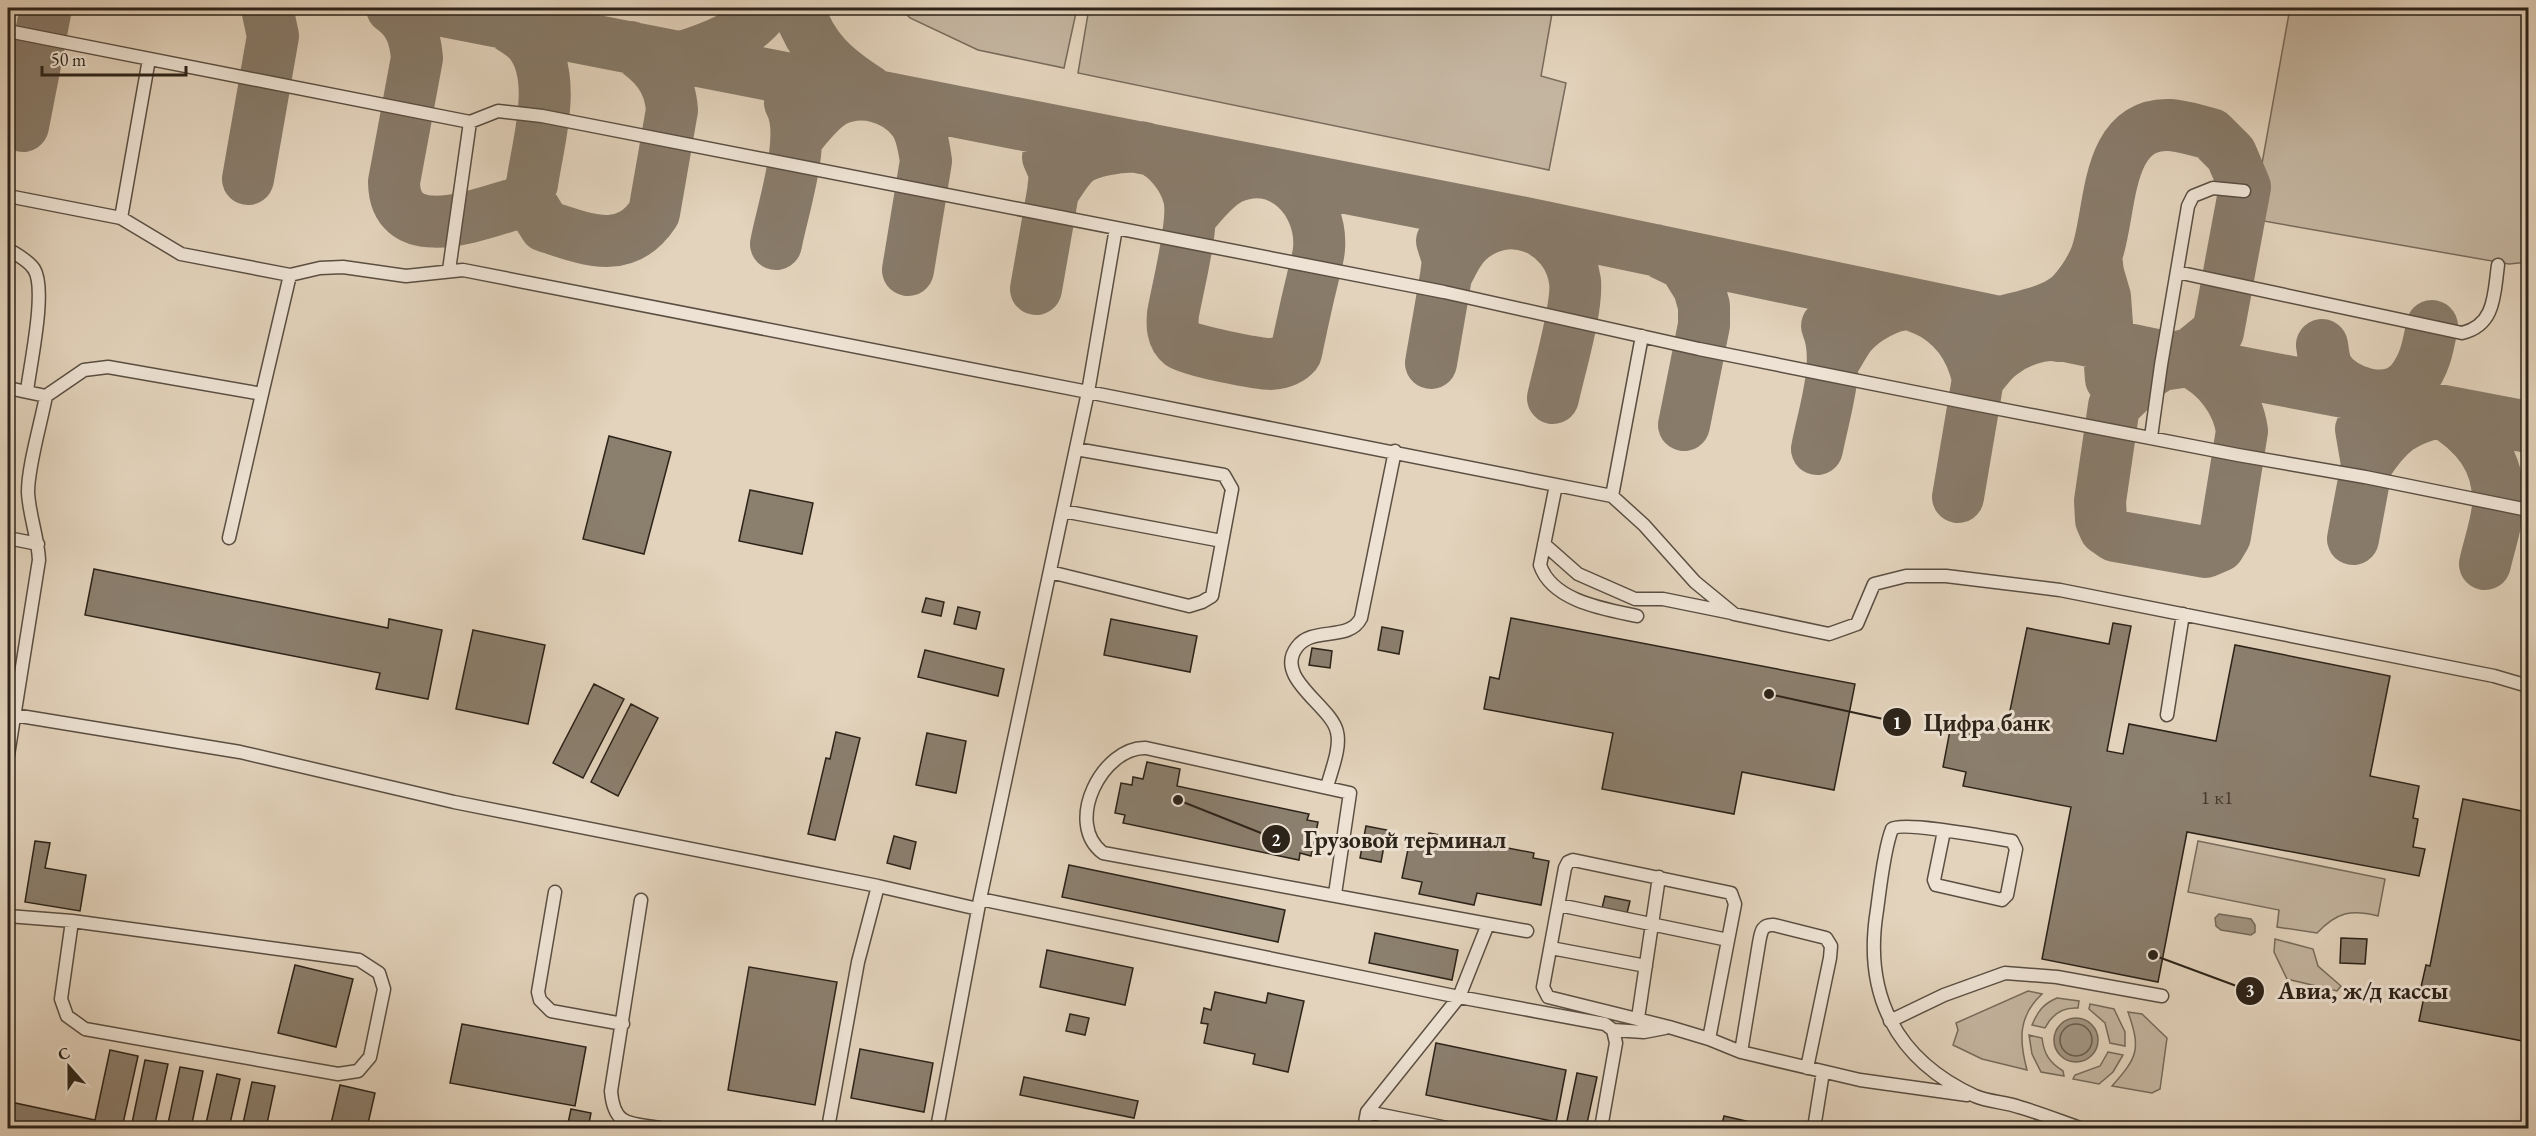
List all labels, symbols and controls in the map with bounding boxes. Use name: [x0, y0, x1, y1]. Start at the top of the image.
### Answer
scale bar: [42, 39, 186, 77]
text: 50 m: [51, 48, 86, 71]
callout: Цифра банк: [1882, 701, 2062, 743]
text: Цифра банк: [1924, 707, 2051, 738]
text: 1: [1892, 711, 1902, 734]
house number: 1 к1: [2201, 784, 2233, 810]
callout: Грузовой терминал: [1261, 818, 1518, 860]
text: Грузовой терминал: [1304, 824, 1506, 856]
text: 2: [1271, 828, 1281, 851]
callout: Авиа, ж/д кассы: [2235, 970, 2460, 1012]
text: Авиа, ж/д кассы: [2277, 975, 2448, 1006]
text: 3: [2245, 979, 2255, 1002]
north arrow: [39, 1037, 99, 1097]
text: С: [55, 1042, 73, 1065]

